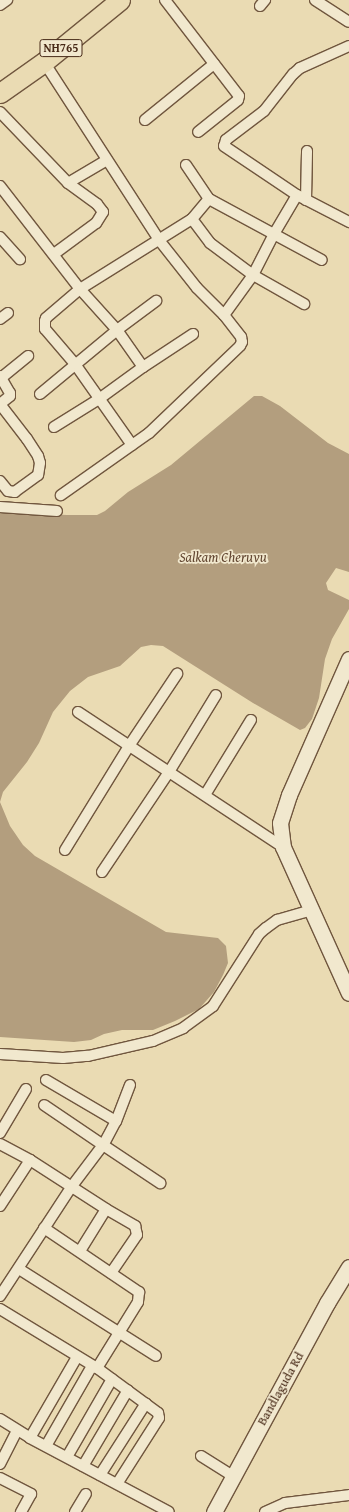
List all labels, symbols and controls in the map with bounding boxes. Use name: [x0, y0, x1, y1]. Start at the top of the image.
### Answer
road number: NH765: [39, 38, 83, 58]
water label: Salkam Cheruvu: [179, 549, 267, 565]
street label: Bandlaguda Rd: [254, 1350, 308, 1428]

